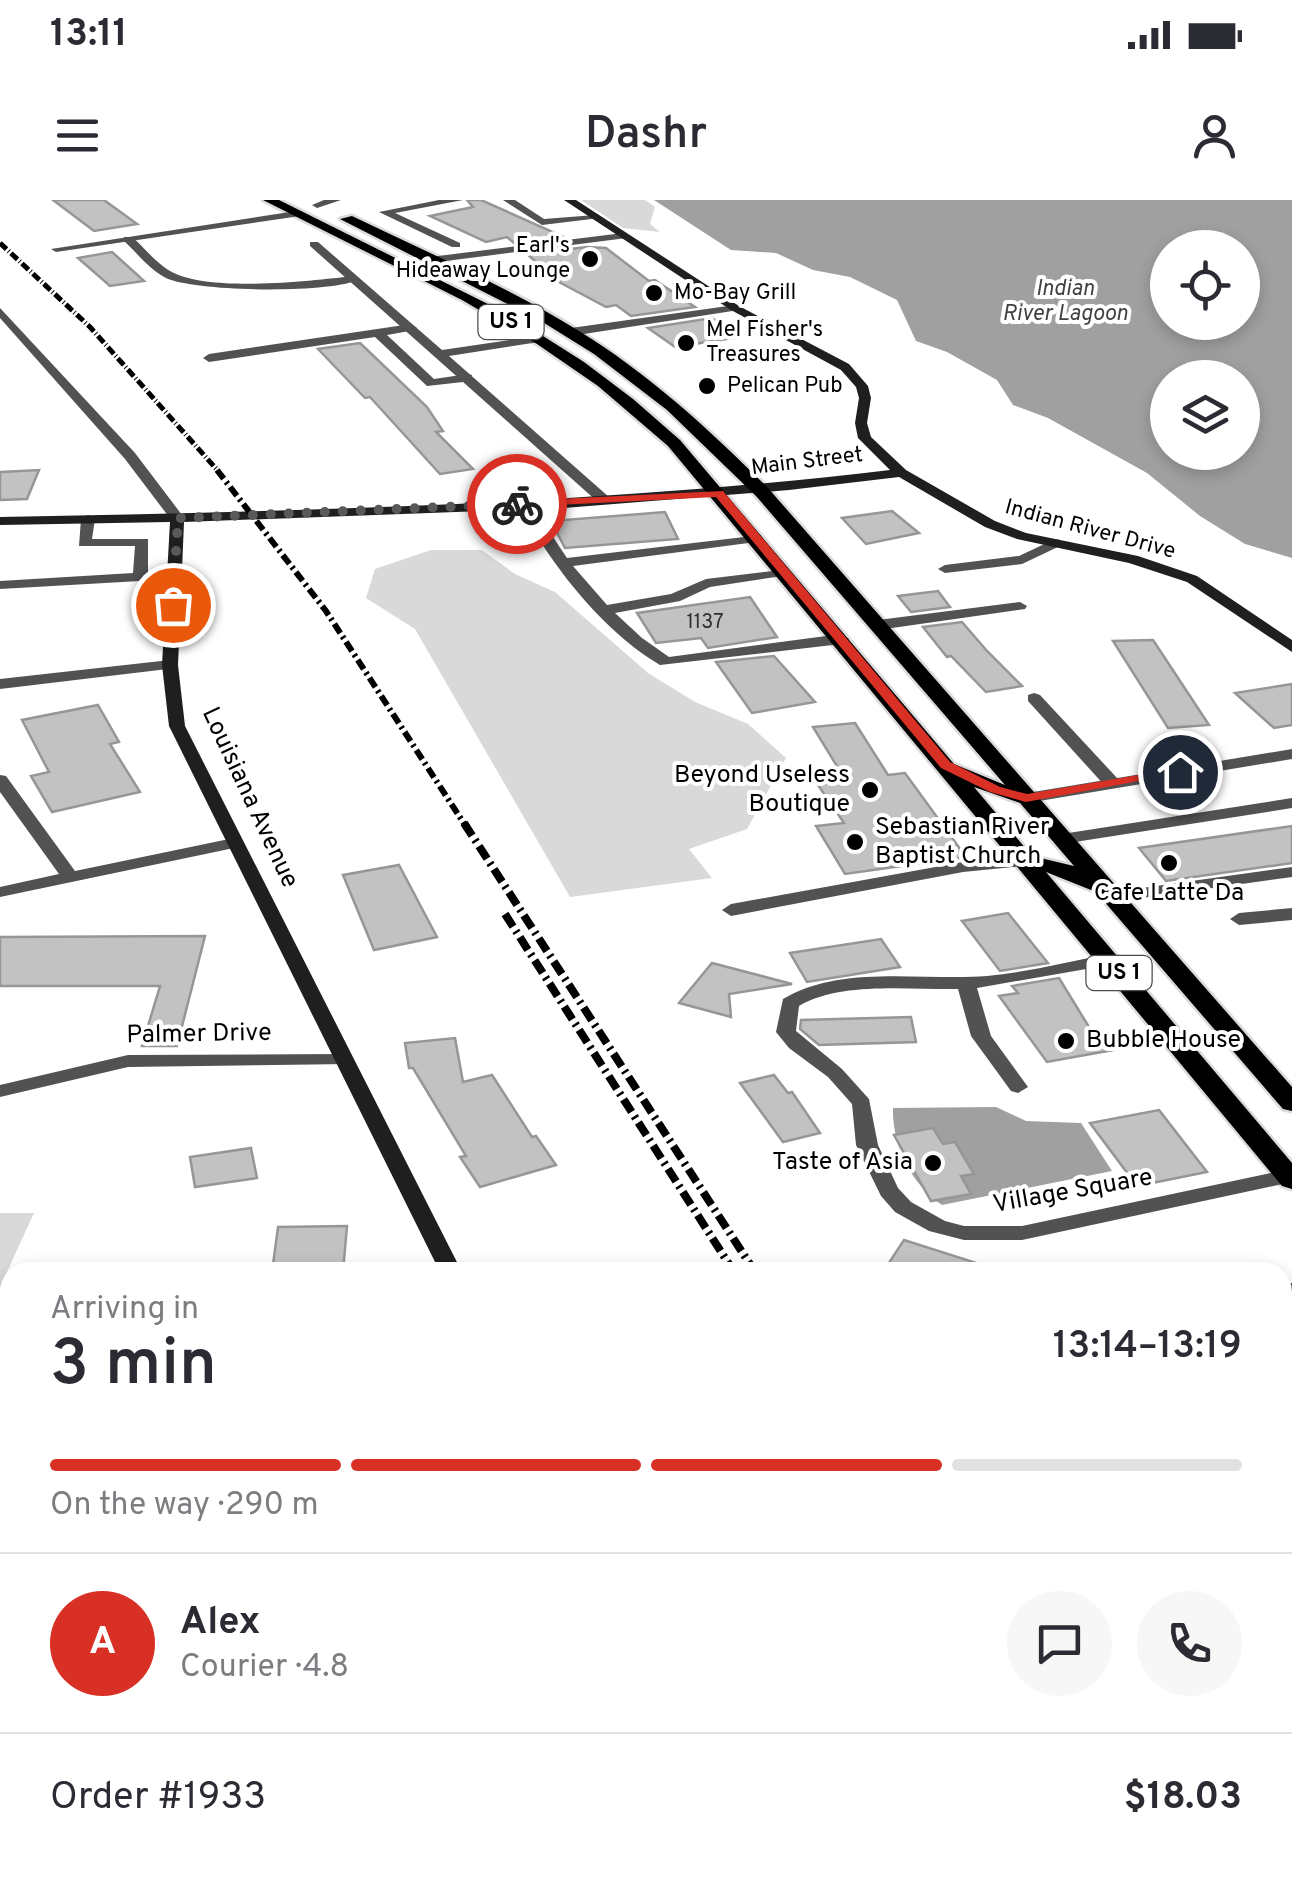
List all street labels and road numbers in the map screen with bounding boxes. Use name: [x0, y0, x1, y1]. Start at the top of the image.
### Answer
road number: US 1: [478, 305, 544, 339]
street label: Main Street: [750, 442, 864, 482]
street label: Indian River Drive: [1002, 494, 1178, 566]
street label: Louisiana Avenue: [193, 703, 305, 893]
road number: US 1: [1086, 956, 1152, 990]
street label: Palmer Drive: [126, 1018, 272, 1052]
street label: Village Square: [991, 1162, 1155, 1222]

